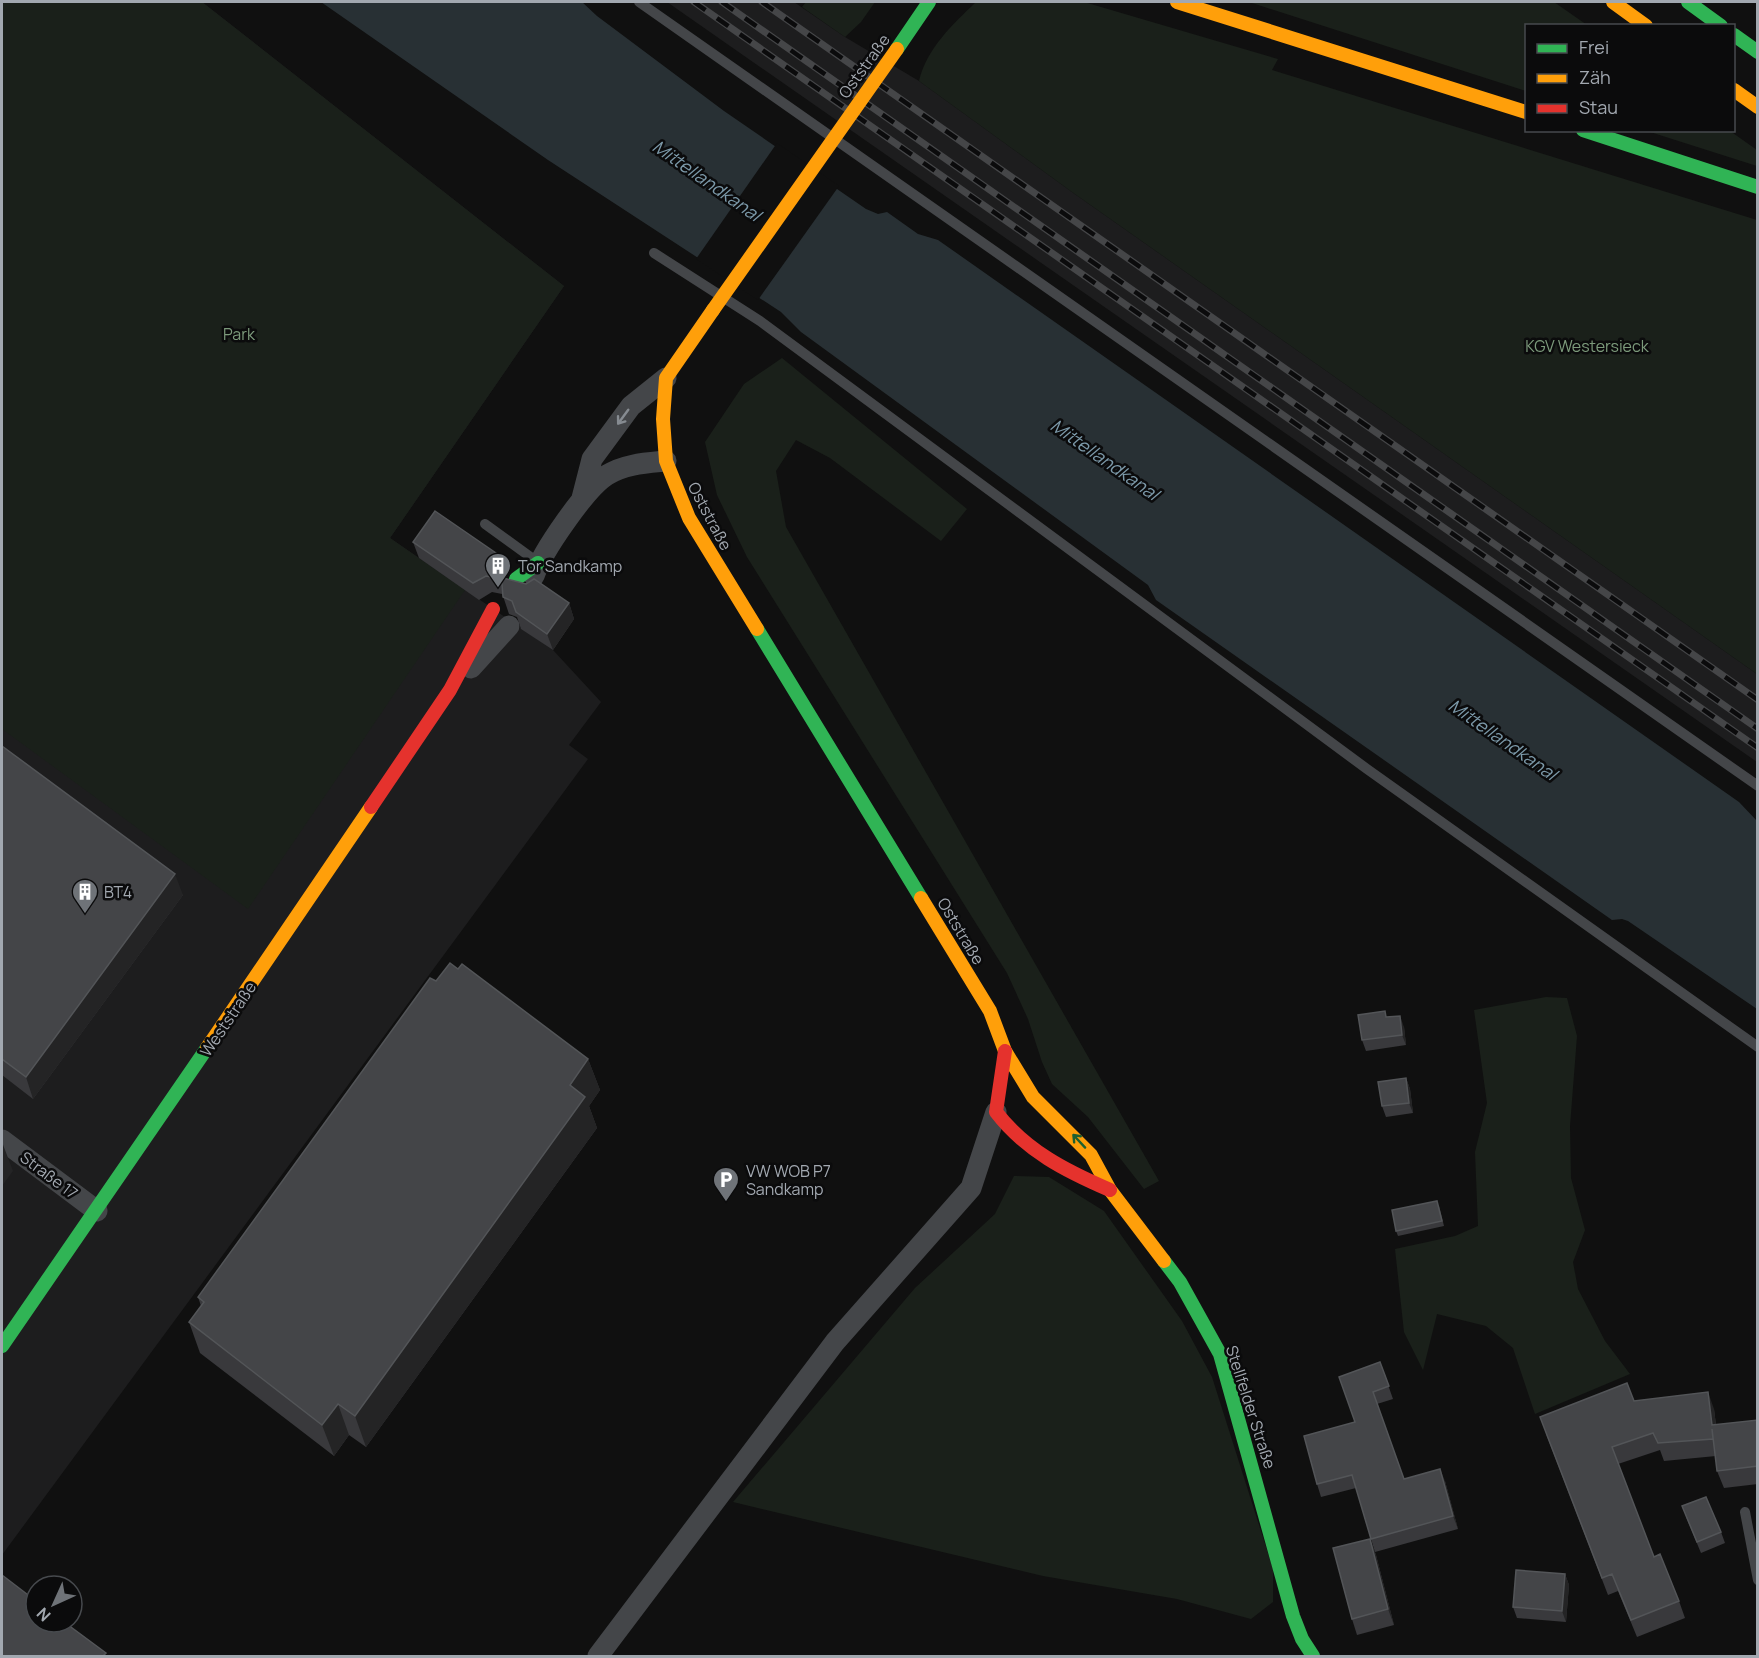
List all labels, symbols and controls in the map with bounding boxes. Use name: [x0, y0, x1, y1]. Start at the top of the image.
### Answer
legend: [1525, 24, 1735, 132]
street label: Oststraße: [833, 29, 895, 103]
text: Frei: [1579, 35, 1609, 59]
text: Zäh: [1579, 65, 1611, 89]
text: Stau: [1579, 95, 1618, 119]
water label: Mittellandkanal: [648, 134, 768, 228]
park label: Park: [223, 323, 256, 345]
park label: KGV Westersieck: [1525, 335, 1650, 357]
one-way arrow: [617, 408, 629, 424]
water label: Mittellandkanal: [1046, 413, 1166, 507]
street label: Oststraße: [683, 478, 737, 554]
building icon: Tor Sandkamp: [483, 551, 513, 589]
place label: Tor Sandkamp: [518, 555, 622, 577]
water label: Mittellandkanal: [1444, 693, 1564, 787]
building icon: BT4: [70, 877, 100, 915]
place label: BT4: [104, 881, 132, 903]
street label: Oststraße: [932, 893, 990, 969]
street label: Weststraße: [195, 977, 261, 1061]
one-way arrow: [1072, 1134, 1086, 1149]
street label: Straße 17: [16, 1146, 82, 1204]
place label: VW WOB P7 Sandkamp: [746, 1160, 831, 1200]
parking icon: VW WOB P7 Sandkamp: [711, 1165, 741, 1203]
street label: Stellfelder Straße: [1221, 1342, 1281, 1472]
north arrow: [24, 1574, 84, 1634]
text: N: [32, 1603, 55, 1626]

